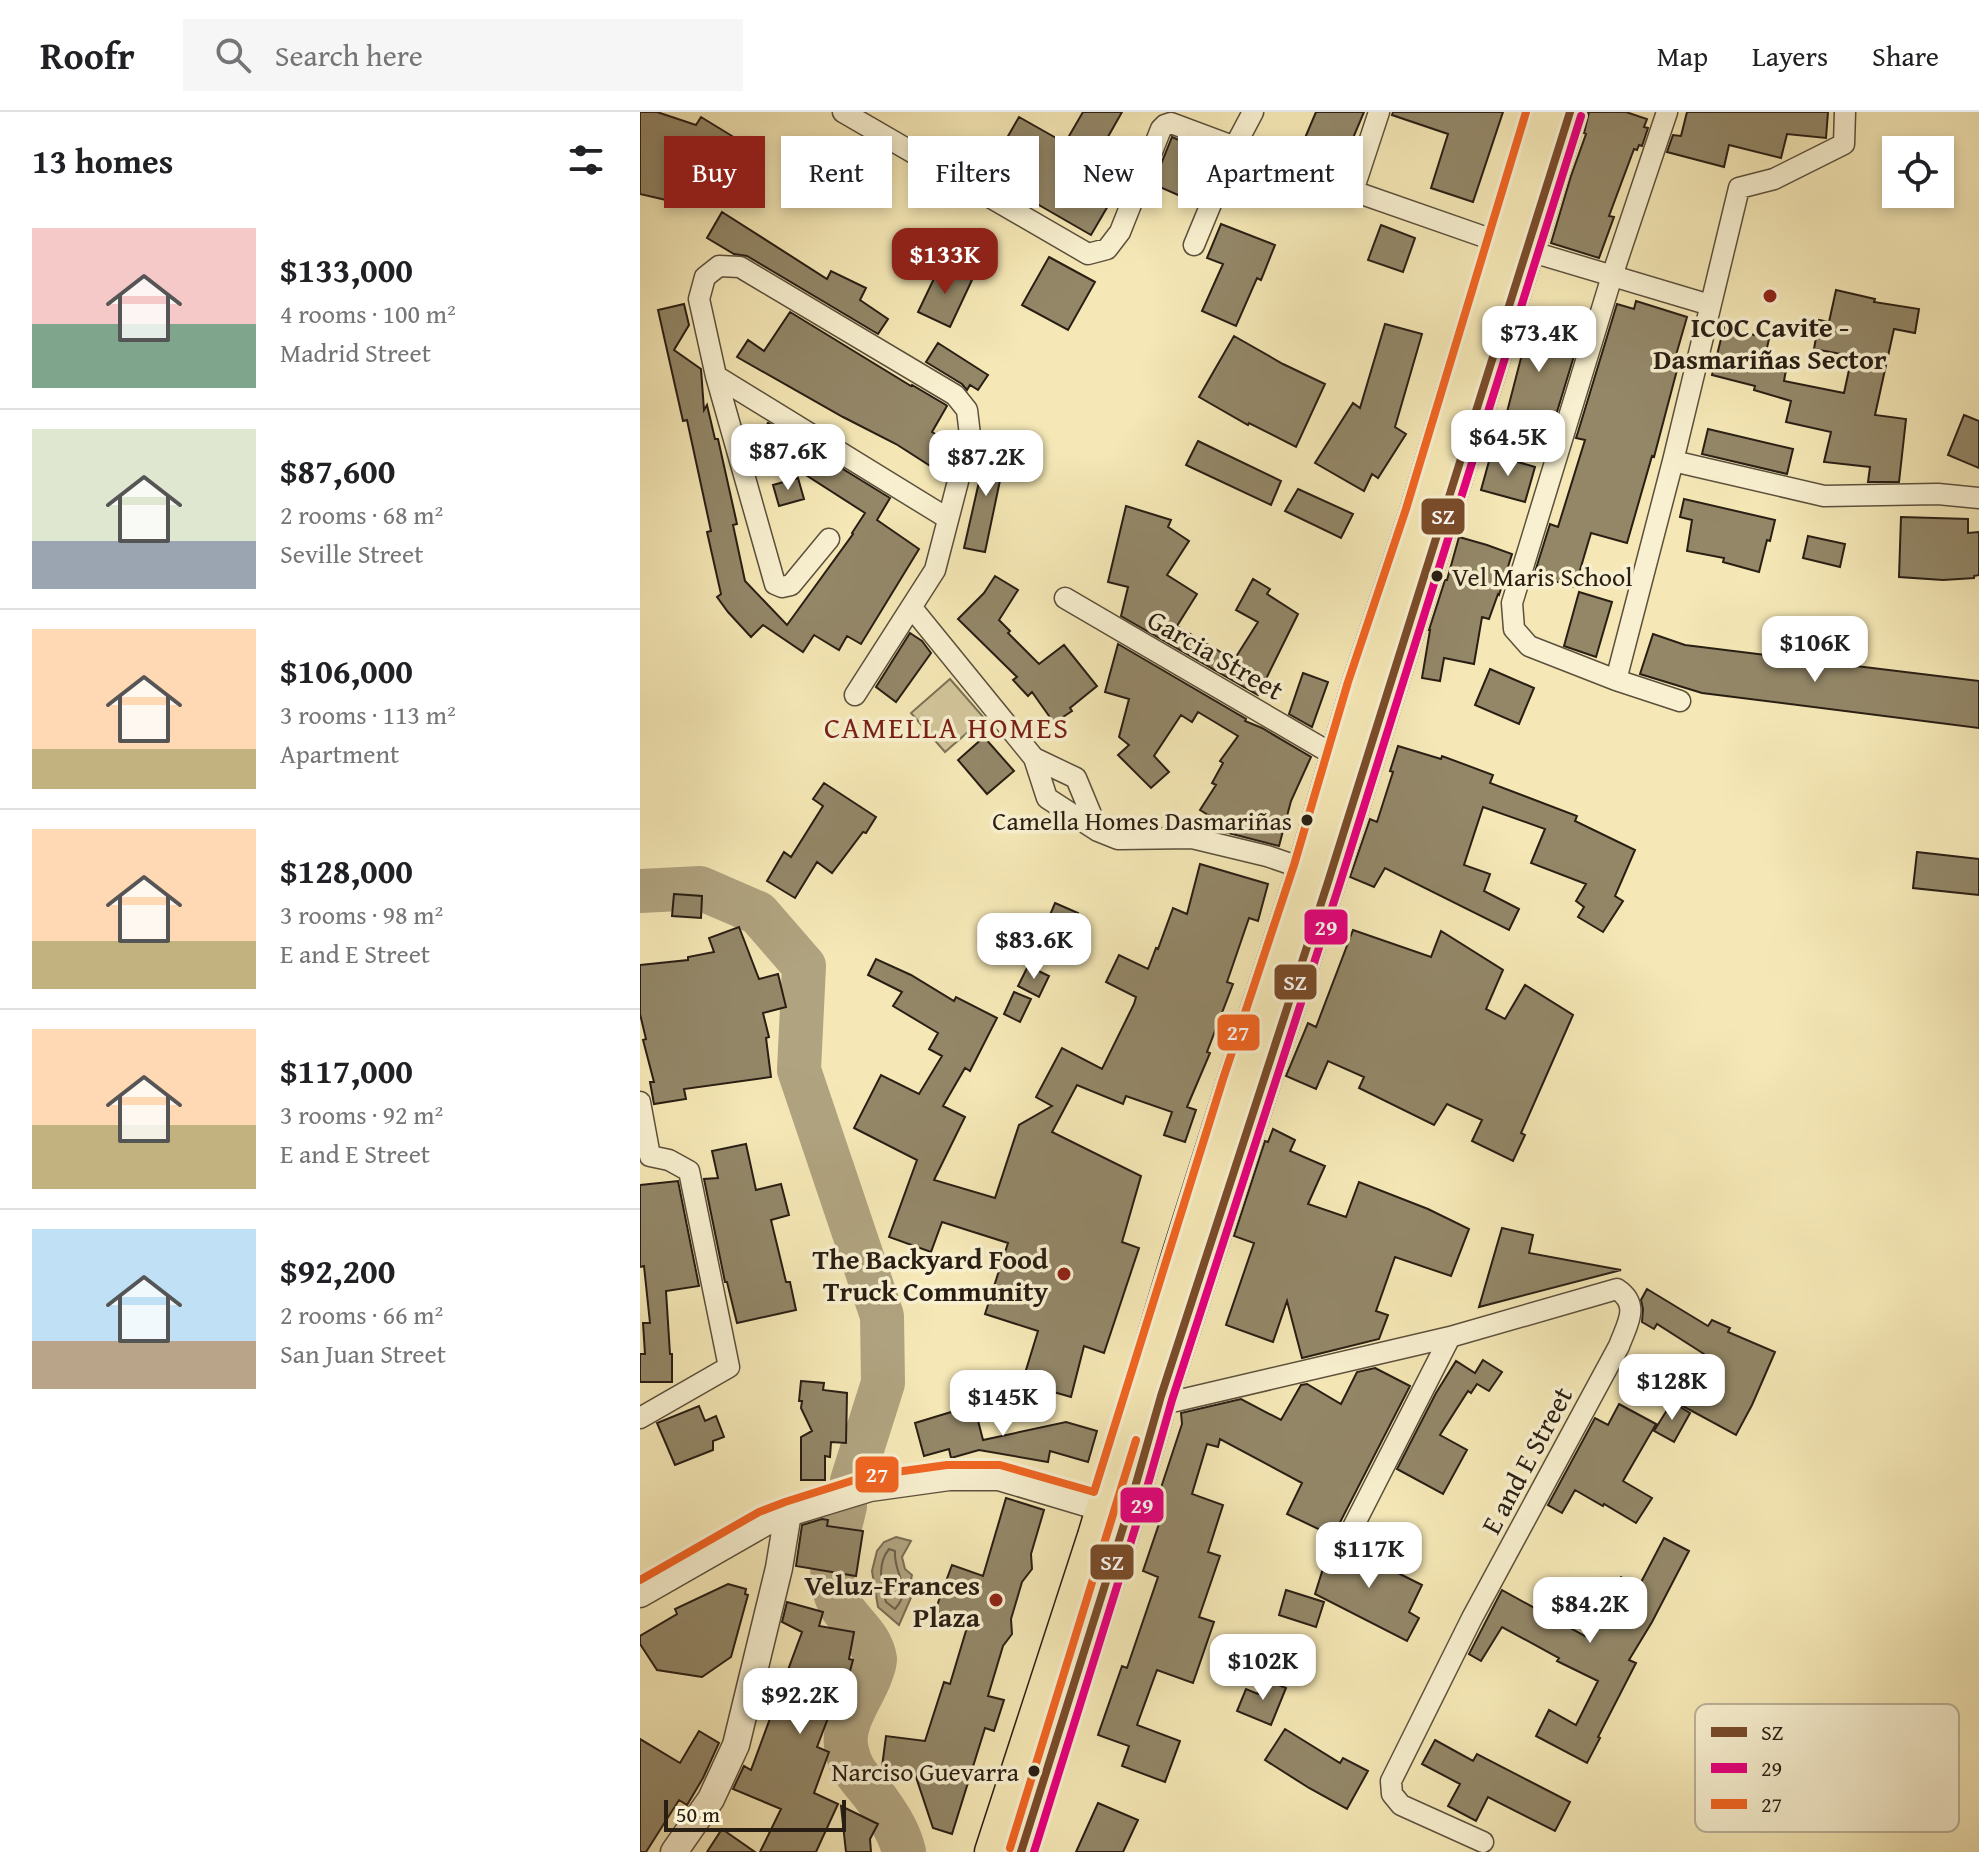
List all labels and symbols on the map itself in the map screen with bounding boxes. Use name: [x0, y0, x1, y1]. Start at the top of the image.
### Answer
pin: $133K: [889, 228, 1001, 296]
marker: ICOC Cavite - Dasmariñas Sector: [1761, 287, 1779, 305]
pin: $73.4K: [1474, 306, 1604, 374]
place label: ICOC Cavite - Dasmariñas Sector: [1653, 306, 1887, 379]
pin: $64.5K: [1443, 410, 1573, 478]
pin: $87.6K: [723, 424, 853, 492]
pin: $87.2K: [921, 430, 1051, 498]
line badge: SZ: [1420, 497, 1466, 536]
text: SZ: [1431, 500, 1455, 532]
place label: Vel Maris School: [1452, 557, 1633, 596]
marker: Vel Maris School: [1429, 568, 1445, 584]
street label: Garcia Street: [1140, 598, 1292, 710]
pin: $106K: [1759, 616, 1871, 684]
district label: CAMELLA HOMES: [824, 705, 1070, 749]
place label: Camella Homes Dasmariñas: [992, 801, 1292, 840]
marker: Camella Homes Dasmariñas: [1299, 812, 1315, 828]
line badge: 29: [1303, 908, 1349, 946]
text: 29: [1315, 911, 1337, 943]
pin: $83.6K: [969, 913, 1099, 981]
line badge: SZ: [1273, 963, 1318, 1001]
text: SZ: [1283, 966, 1307, 998]
line badge: 27: [1216, 1013, 1261, 1052]
text: 27: [1227, 1016, 1249, 1048]
place label: The Backyard Food Truck Community: [813, 1238, 1049, 1311]
marker: The Backyard Food Truck Community: [1055, 1265, 1073, 1283]
pin: $128K: [1616, 1354, 1728, 1422]
pin: $145K: [947, 1370, 1059, 1438]
street label: E and E Street: [1470, 1379, 1582, 1541]
line badge: 27: [854, 1455, 900, 1494]
text: 27: [866, 1458, 888, 1490]
line badge: 29: [1119, 1486, 1165, 1524]
text: 29: [1131, 1489, 1153, 1521]
pin: $117K: [1313, 1522, 1425, 1590]
line badge: SZ: [1089, 1543, 1135, 1581]
text: SZ: [1100, 1546, 1124, 1578]
place label: Veluz-Frances Plaza: [804, 1564, 981, 1637]
pin: $84.2K: [1525, 1577, 1655, 1645]
marker: Veluz-Frances Plaza: [987, 1591, 1005, 1609]
pin: $102K: [1207, 1634, 1319, 1702]
pin: $92.2K: [735, 1668, 865, 1736]
legend: [1695, 1704, 1959, 1832]
text: SZ: [1761, 1716, 1783, 1748]
place label: Narciso Guevarra: [831, 1752, 1020, 1791]
text: 29: [1761, 1752, 1782, 1784]
marker: Narciso Guevarra: [1026, 1763, 1042, 1779]
text: 27: [1761, 1788, 1782, 1820]
scale bar: [664, 1796, 846, 1832]

